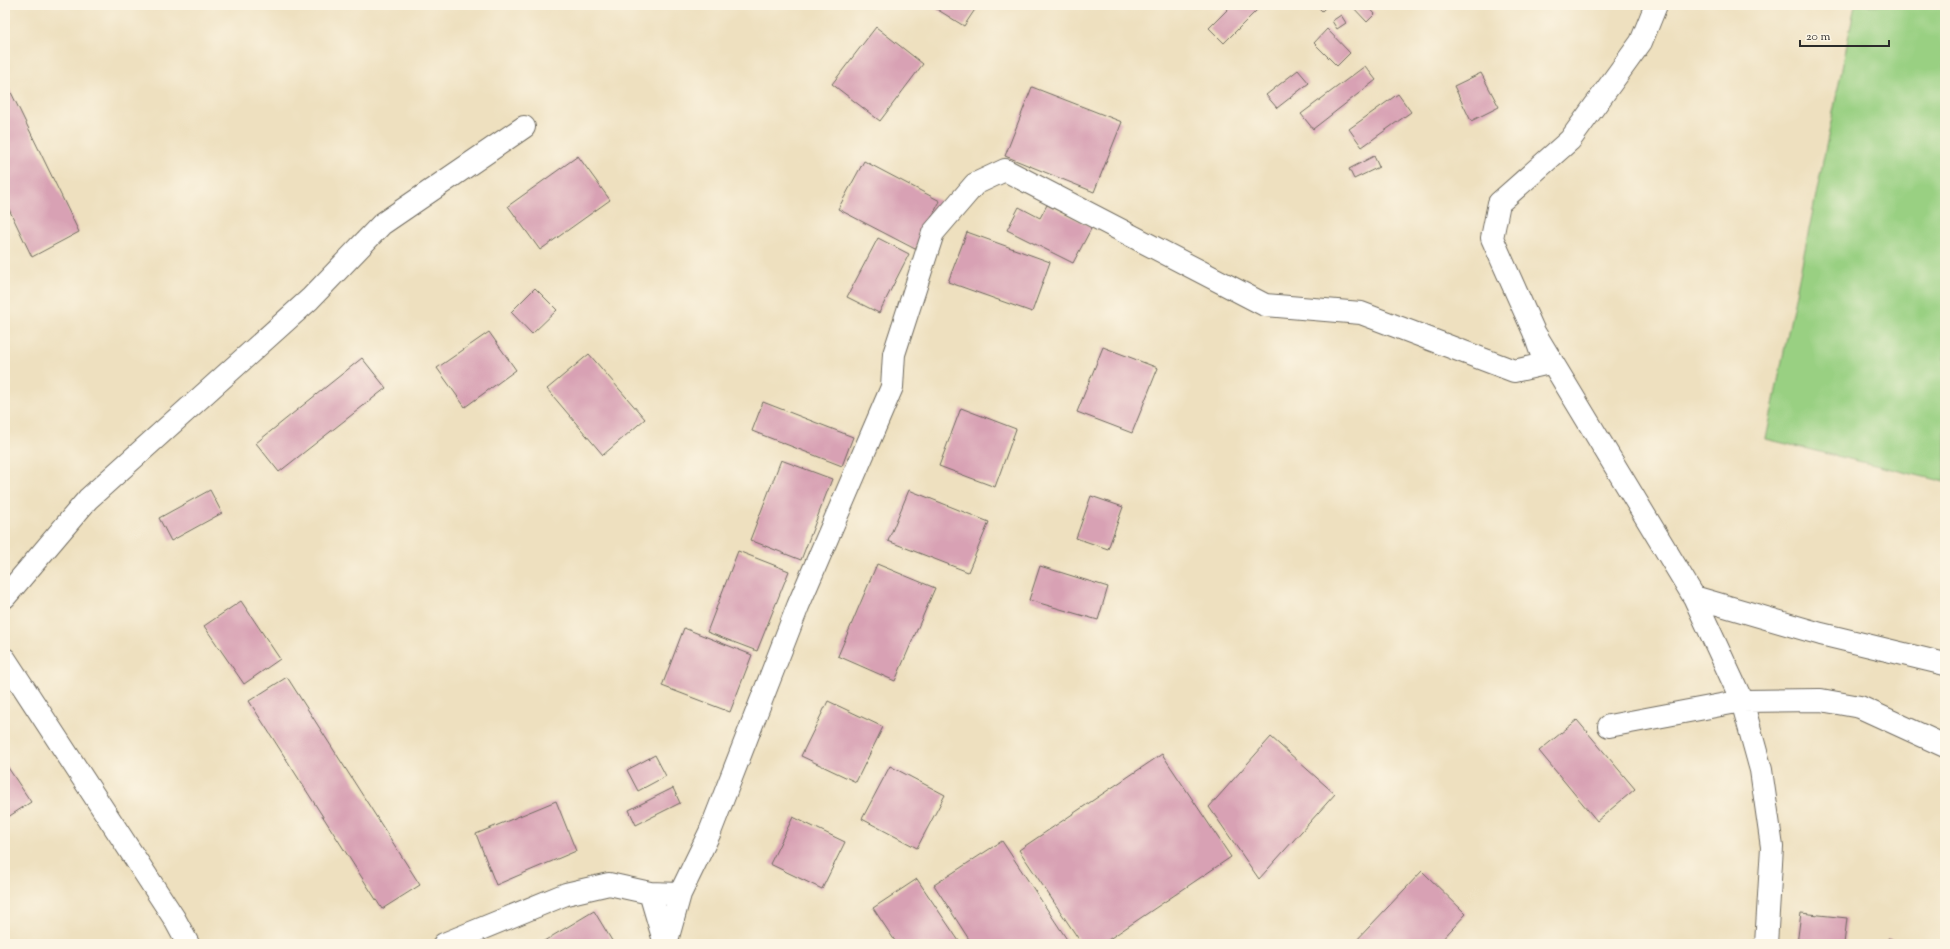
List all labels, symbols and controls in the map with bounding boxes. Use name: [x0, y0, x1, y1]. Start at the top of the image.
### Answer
scale bar: [1800, 22, 1889, 48]
text: 20 m: [1806, 28, 1831, 46]

